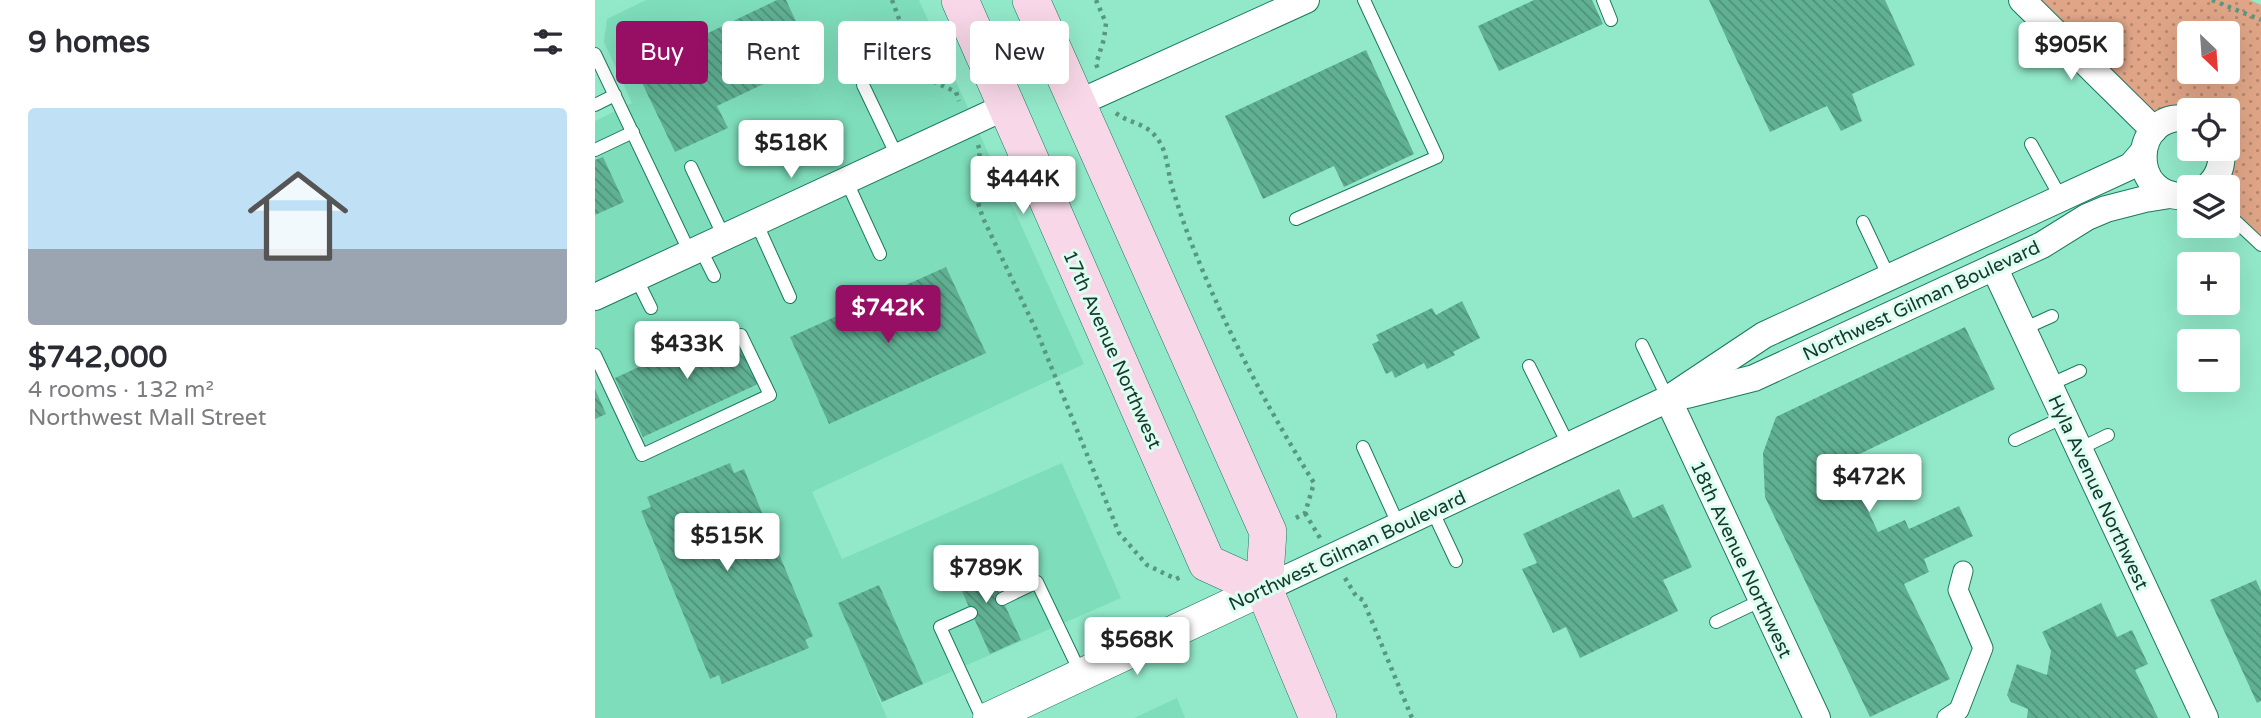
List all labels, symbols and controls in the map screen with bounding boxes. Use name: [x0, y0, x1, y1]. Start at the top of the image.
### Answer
chip: Buy: [616, 21, 708, 84]
chip: Rent: [722, 21, 824, 84]
chip: Filters: [838, 21, 956, 84]
chip: New: [970, 21, 1069, 84]
north arrow: [2177, 21, 2240, 84]
map controls: [2177, 21, 2240, 392]
pin: $905K: [2022, 22, 2120, 82]
icon: filters: [529, 23, 567, 61]
text: 9 homes: [28, 24, 150, 61]
text: $905K: [2035, 31, 2107, 59]
button: locate: [2177, 98, 2240, 161]
pin: $518K: [742, 120, 840, 180]
text: $518K: [755, 129, 827, 157]
icon: home: [235, 153, 361, 279]
pin: $444K: [974, 156, 1072, 216]
text: $444K: [987, 165, 1059, 193]
button: layers: [2177, 175, 2240, 238]
street label: Northwest Gilman Boulevard: [1799, 236, 2043, 366]
street label: 17th Avenue Northwest: [1058, 247, 1166, 452]
button: +: [2177, 252, 2240, 315]
pin: $742K: [839, 286, 937, 345]
text: $742K: [852, 294, 924, 322]
pin: $433K: [638, 322, 736, 381]
button: −: [2177, 329, 2240, 392]
text: $433K: [651, 330, 723, 358]
text: $742,000: [28, 339, 167, 376]
text: 4 rooms · 132 m²: [28, 376, 214, 404]
street label: Hyla Avenue Northwest: [2043, 392, 2153, 593]
text: Northwest Mall Street: [28, 404, 267, 432]
pin: $472K: [1820, 454, 1918, 514]
street label: 18th Avenue Northwest: [1686, 457, 1797, 662]
text: $472K: [1833, 463, 1905, 491]
street label: Northwest Gilman Boulevard: [1225, 486, 1469, 616]
pin: $515K: [678, 514, 776, 573]
text: $515K: [691, 522, 763, 550]
pin: $789K: [937, 546, 1035, 605]
text: $789K: [950, 554, 1022, 582]
pin: $568K: [1088, 618, 1186, 677]
text: $568K: [1101, 626, 1173, 654]

